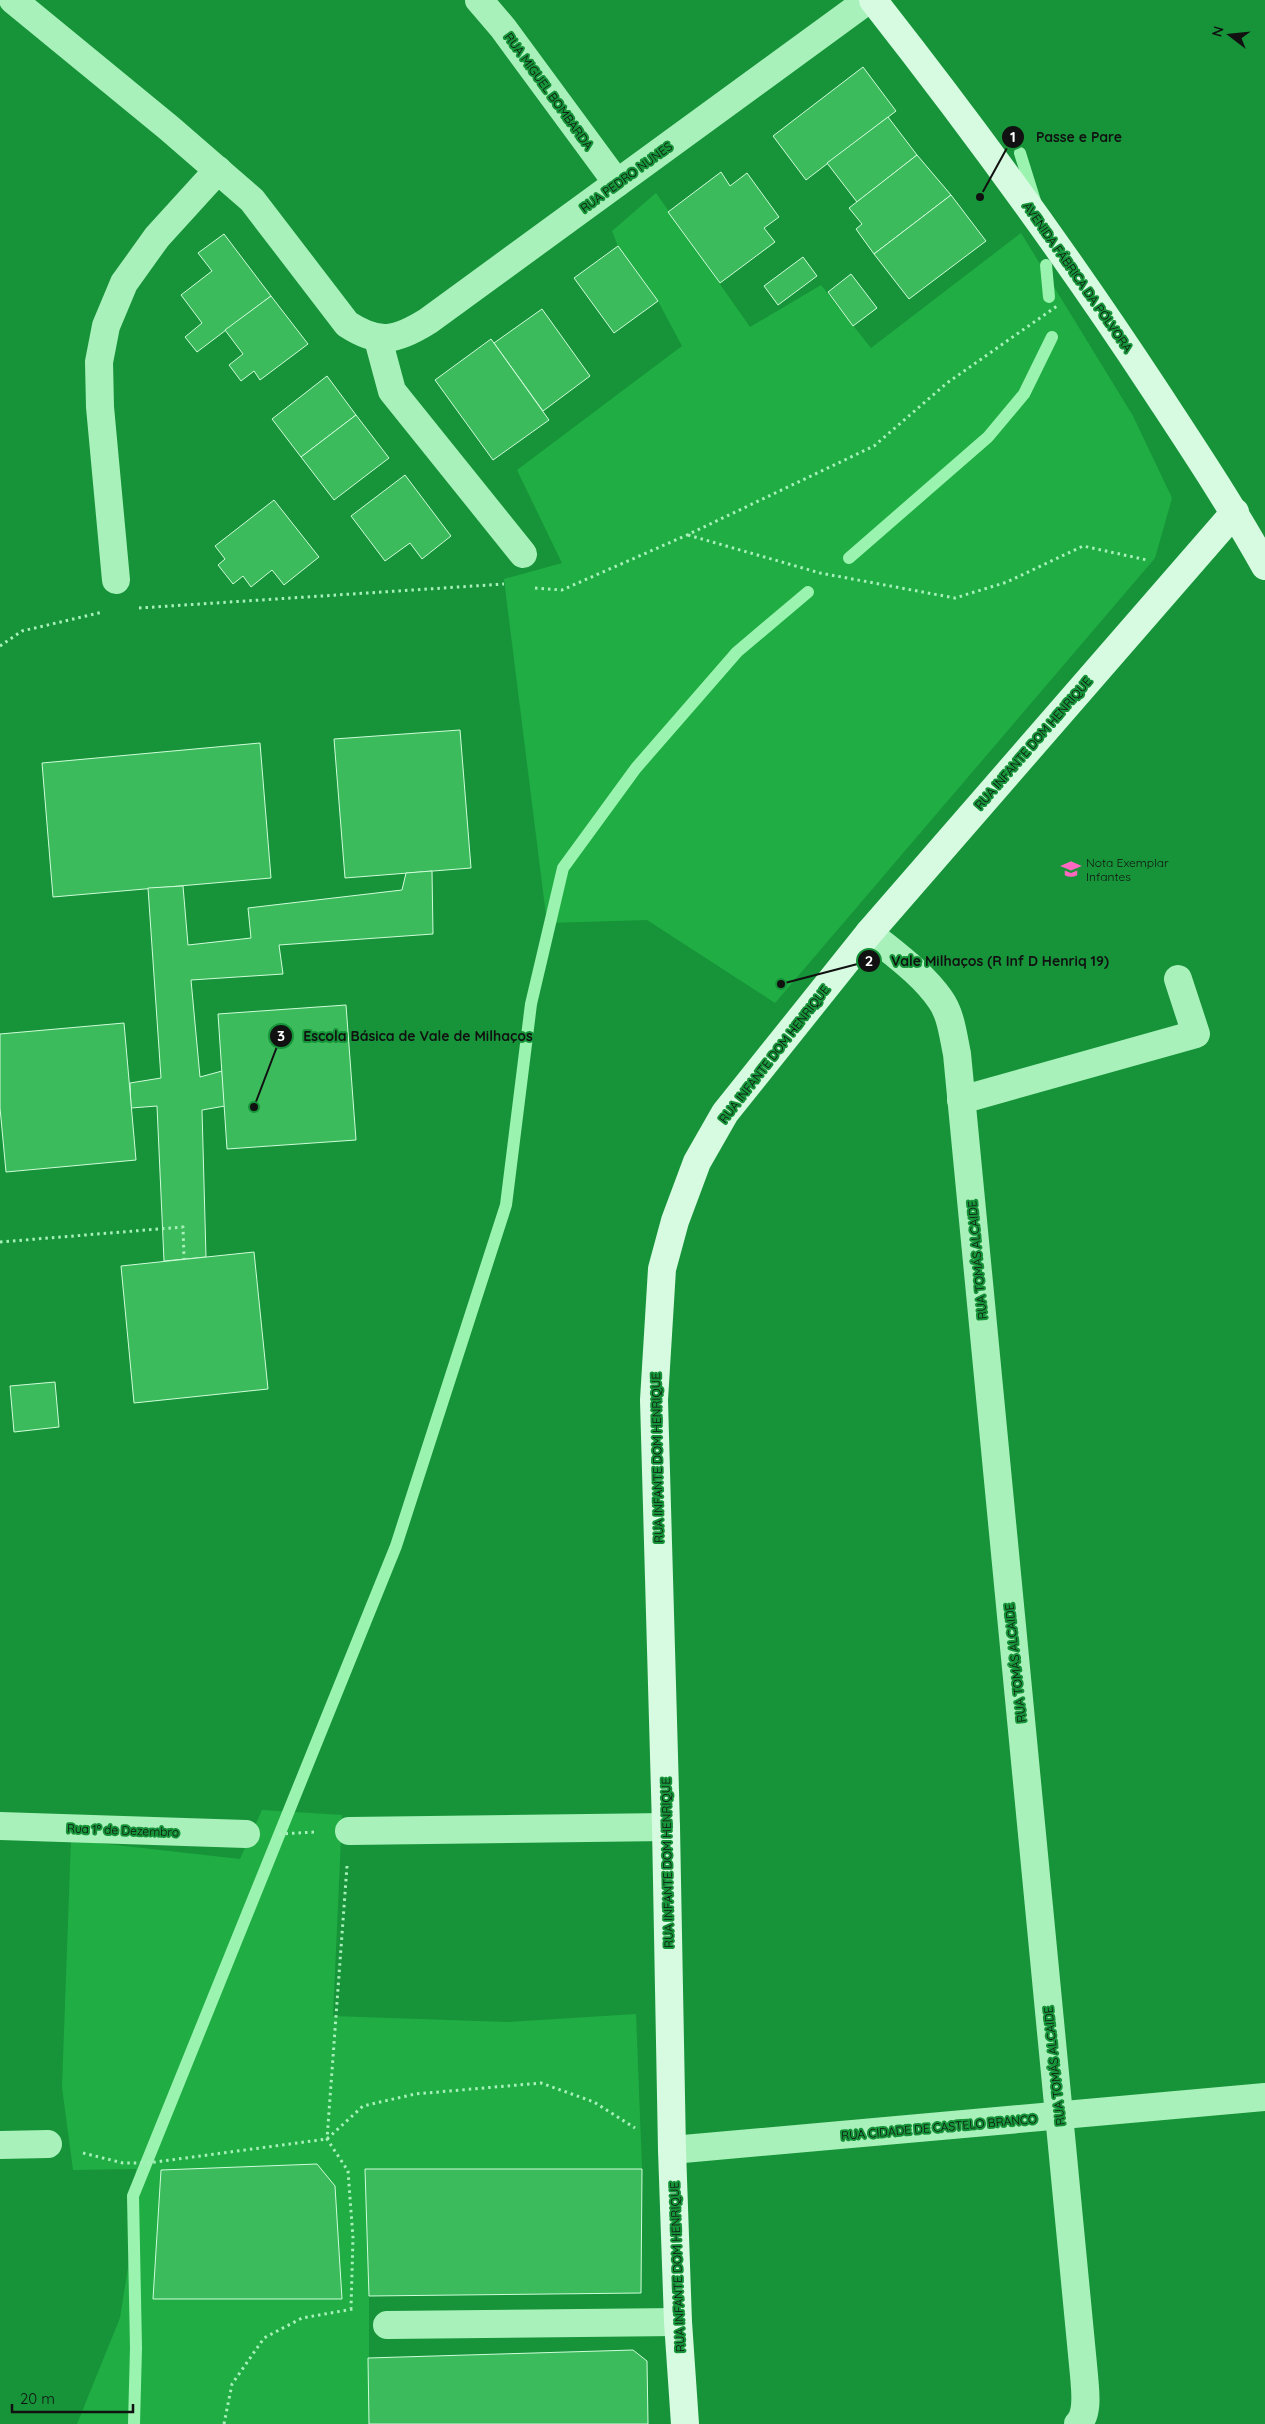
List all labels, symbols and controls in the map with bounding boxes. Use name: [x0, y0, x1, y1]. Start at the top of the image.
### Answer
north arrow: [1205, 10, 1255, 60]
text: N: [1207, 24, 1228, 39]
street label: RUA MIGUEL BOMBARDA: [502, 30, 597, 152]
callout: Passe e Pare: [1001, 123, 1132, 152]
text: 1: [1010, 127, 1016, 146]
text: Passe e Pare: [1036, 128, 1122, 146]
street label: RUA PEDRO NUNES: [577, 138, 675, 215]
street label: AVENIDA FÁBRICA DA PÓLVORA: [1020, 199, 1136, 355]
street label: RUA INFANTE DOM HENRIQUE: [971, 674, 1095, 812]
place label: Nota Exemplar Infantes: [1086, 855, 1169, 884]
school or university icon: Nota Exemplar Infantes: [1060, 858, 1082, 880]
callout: Vale Milhaços (R Inf D Henriq 19): [856, 947, 1119, 976]
text: 2: [865, 951, 873, 970]
text: Vale Milhaços (R Inf D Henriq 19): [891, 952, 1109, 970]
street label: RUA INFANTE DOM HENRIQUE: [716, 982, 832, 1126]
callout: Escola Básica de Vale de Milhaços: [268, 1022, 543, 1051]
text: 3: [277, 1026, 285, 1045]
text: Escola Básica de Vale de Milhaços: [303, 1027, 533, 1045]
street label: RUA TOMÁS ALCAIDE: [964, 1200, 990, 1320]
street label: RUA INFANTE DOM HENRIQUE: [648, 1373, 666, 1543]
street label: RUA TOMÁS ALCAIDE: [1001, 1603, 1029, 1723]
street label: RUA INFANTE DOM HENRIQUE: [658, 1778, 676, 1948]
street label: Rua 1º de Dezembro: [67, 1821, 179, 1839]
street label: RUA TOMÁS ALCAIDE: [1040, 2006, 1068, 2126]
street label: RUA CIDADE DE CASTELO BRANCO: [840, 2111, 1038, 2143]
street label: RUA INFANTE DOM HENRIQUE: [667, 2181, 687, 2352]
scale bar: [12, 2382, 134, 2414]
text: 20 m: [20, 2389, 55, 2408]

